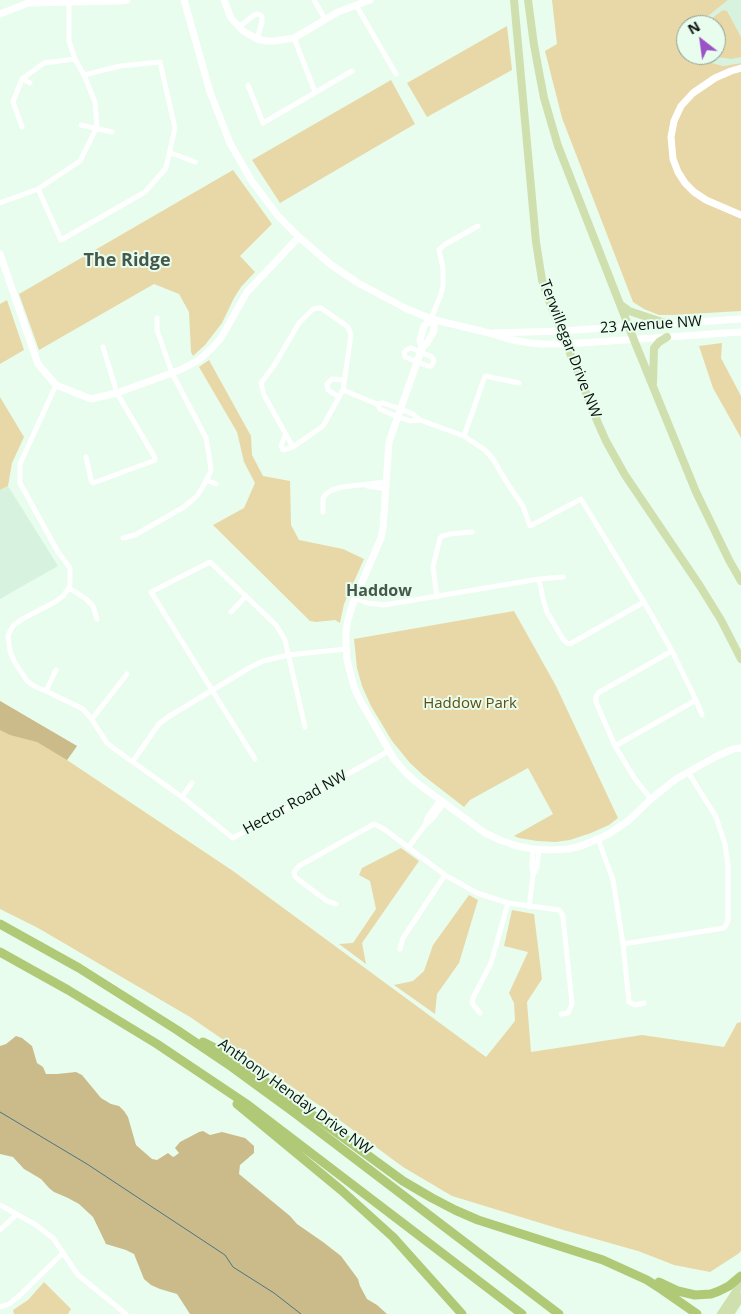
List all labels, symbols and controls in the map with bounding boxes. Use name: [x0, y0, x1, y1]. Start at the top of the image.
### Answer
north arrow: [676, 15, 726, 65]
text: N: [684, 16, 703, 39]
district label: The Ridge: [83, 250, 171, 272]
street label: Terwillegar Drive NW: [535, 277, 605, 421]
street label: 23 Avenue NW: [599, 312, 703, 338]
district label: Haddow: [346, 581, 412, 601]
park label: Haddow Park: [423, 695, 517, 713]
street label: Hector Road NW: [240, 767, 350, 839]
street label: Anthony Henday Drive NW: [214, 1035, 376, 1159]

